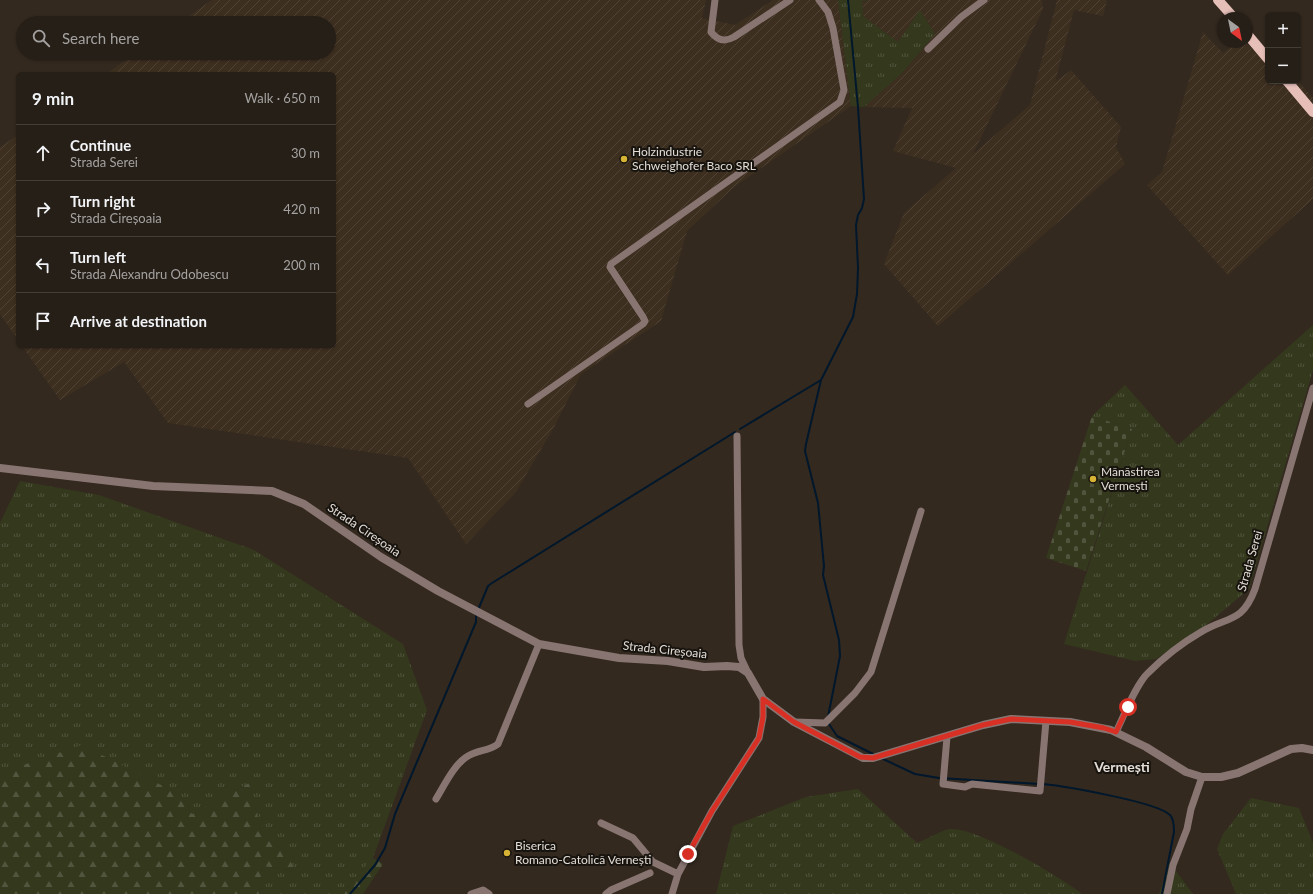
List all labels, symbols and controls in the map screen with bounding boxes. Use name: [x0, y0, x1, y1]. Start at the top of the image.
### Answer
north arrow: [1217, 12, 1253, 48]
map controls: [1265, 12, 1301, 84]
button: +: [1265, 12, 1301, 48]
search box: [16, 16, 336, 60]
icon: search: [30, 27, 52, 49]
text: Search here: [62, 29, 139, 47]
button: −: [1265, 48, 1301, 84]
text: 9 min: [32, 88, 74, 109]
text: Walk · 650 m: [244, 90, 320, 106]
text: Continue: [70, 136, 131, 154]
icon: ahead: [32, 142, 54, 164]
place label: Holzindustrie Schweighofer Baco SRL: [632, 144, 756, 173]
text: 30 m: [291, 145, 320, 161]
text: Strada Serei: [70, 154, 138, 170]
marker: Holzindustrie Schweighofer Baco SRL: [619, 154, 629, 164]
text: Turn right: [70, 192, 135, 210]
icon: right: [32, 198, 54, 220]
text: 420 m: [283, 201, 320, 217]
text: Strada Cireșoaia: [70, 210, 162, 226]
text: Turn left: [70, 248, 126, 266]
icon: left: [32, 254, 54, 276]
text: 200 m: [283, 257, 320, 273]
text: Strada Alexandru Odobescu: [70, 266, 229, 282]
icon: arrive: [32, 310, 54, 332]
text: Arrive at destination: [70, 312, 207, 330]
place label: Mănăstirea Vermești: [1101, 464, 1160, 493]
marker: Mănăstirea Vermești: [1088, 474, 1098, 484]
street label: Strada Cireșoaia: [325, 500, 404, 560]
street label: Strada Serei: [1234, 529, 1265, 593]
street label: Strada Cireșoaia: [622, 638, 708, 661]
route start: [1119, 698, 1137, 716]
district label: Vermești: [1093, 758, 1150, 775]
place label: Biserica Romano-Catolică Vernești: [515, 838, 651, 867]
route end: [679, 845, 697, 863]
marker: Biserica Romano-Catolică Vernești: [502, 848, 512, 858]

